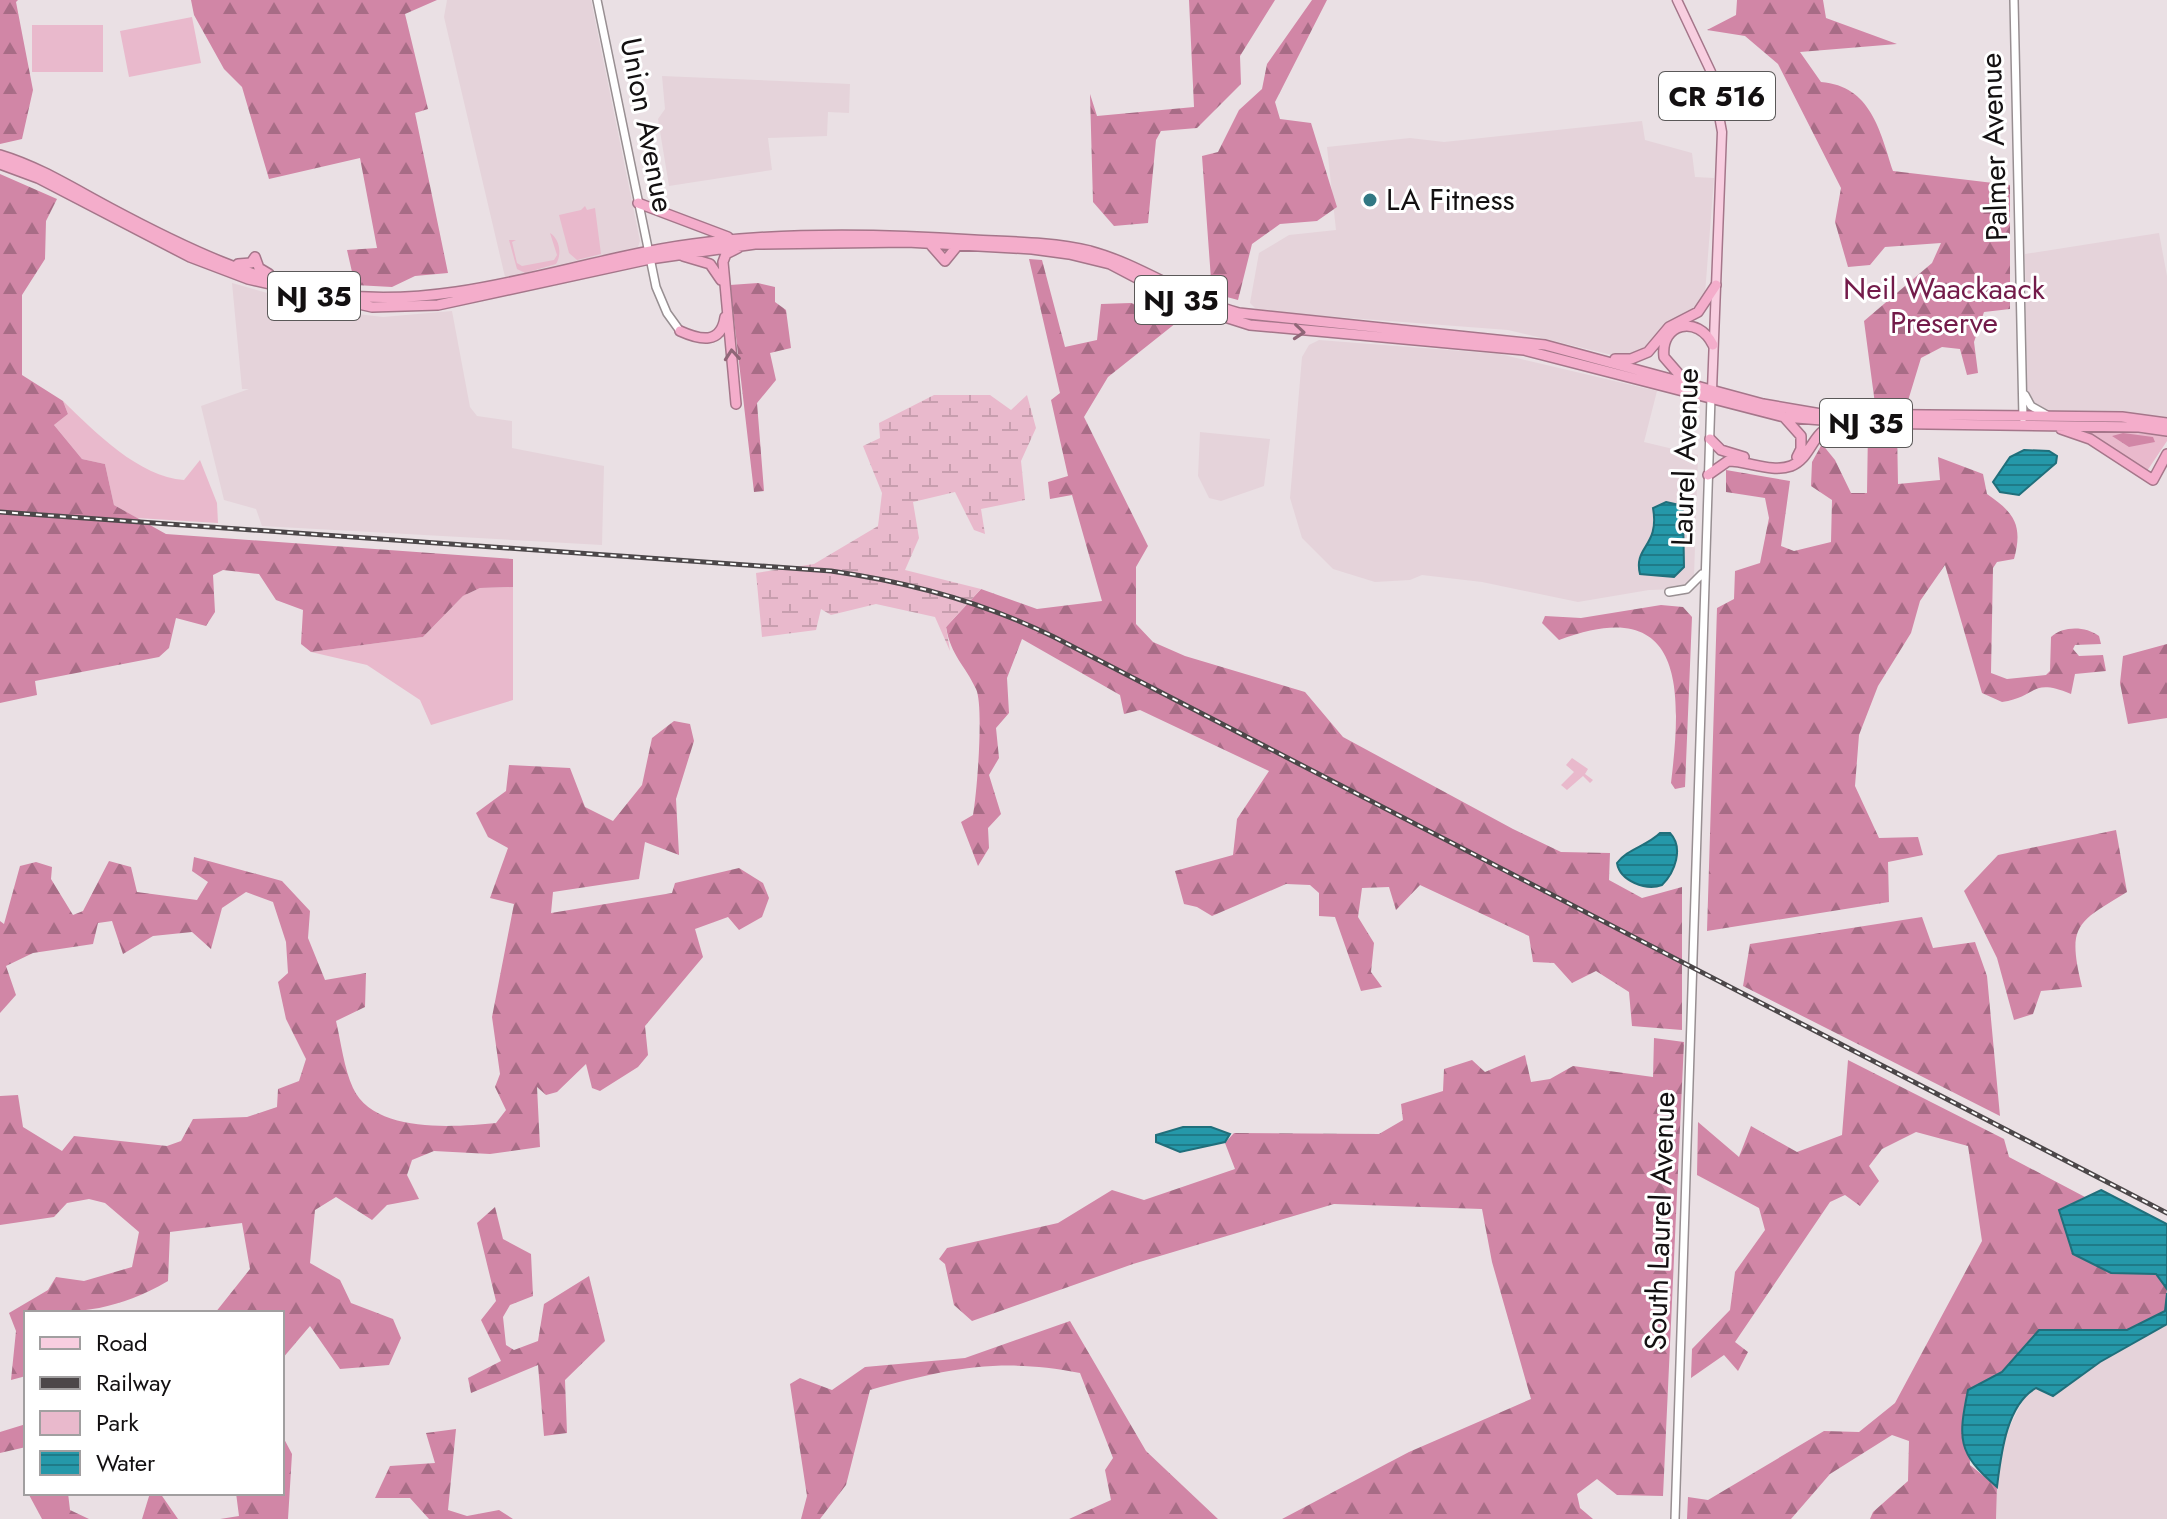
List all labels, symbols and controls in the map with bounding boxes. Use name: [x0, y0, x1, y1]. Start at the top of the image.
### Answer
street label: Union Avenue: [610, 34, 685, 216]
street label: Palmer Avenue: [1969, 52, 2018, 242]
road number: CR 516: [1659, 72, 1775, 120]
place label: LA Fitness: [1386, 178, 1515, 221]
marker: LA Fitness: [1361, 191, 1379, 209]
park label: Neil Waackaack Preserve: [1843, 267, 2046, 344]
road number: NJ 35: [268, 272, 360, 320]
road number: NJ 35: [1135, 276, 1227, 324]
one-way arrow: [1293, 323, 1306, 340]
one-way arrow: [723, 348, 740, 361]
street label: Laurel Avenue: [1660, 367, 1709, 547]
road number: NJ 35: [1820, 399, 1912, 447]
street label: South Laurel Avenue: [1633, 1091, 1686, 1351]
legend: [24, 1311, 284, 1495]
text: Road: [96, 1325, 148, 1360]
text: Railway: [96, 1365, 171, 1400]
text: Park: [96, 1405, 139, 1440]
text: Water: [96, 1445, 156, 1480]

